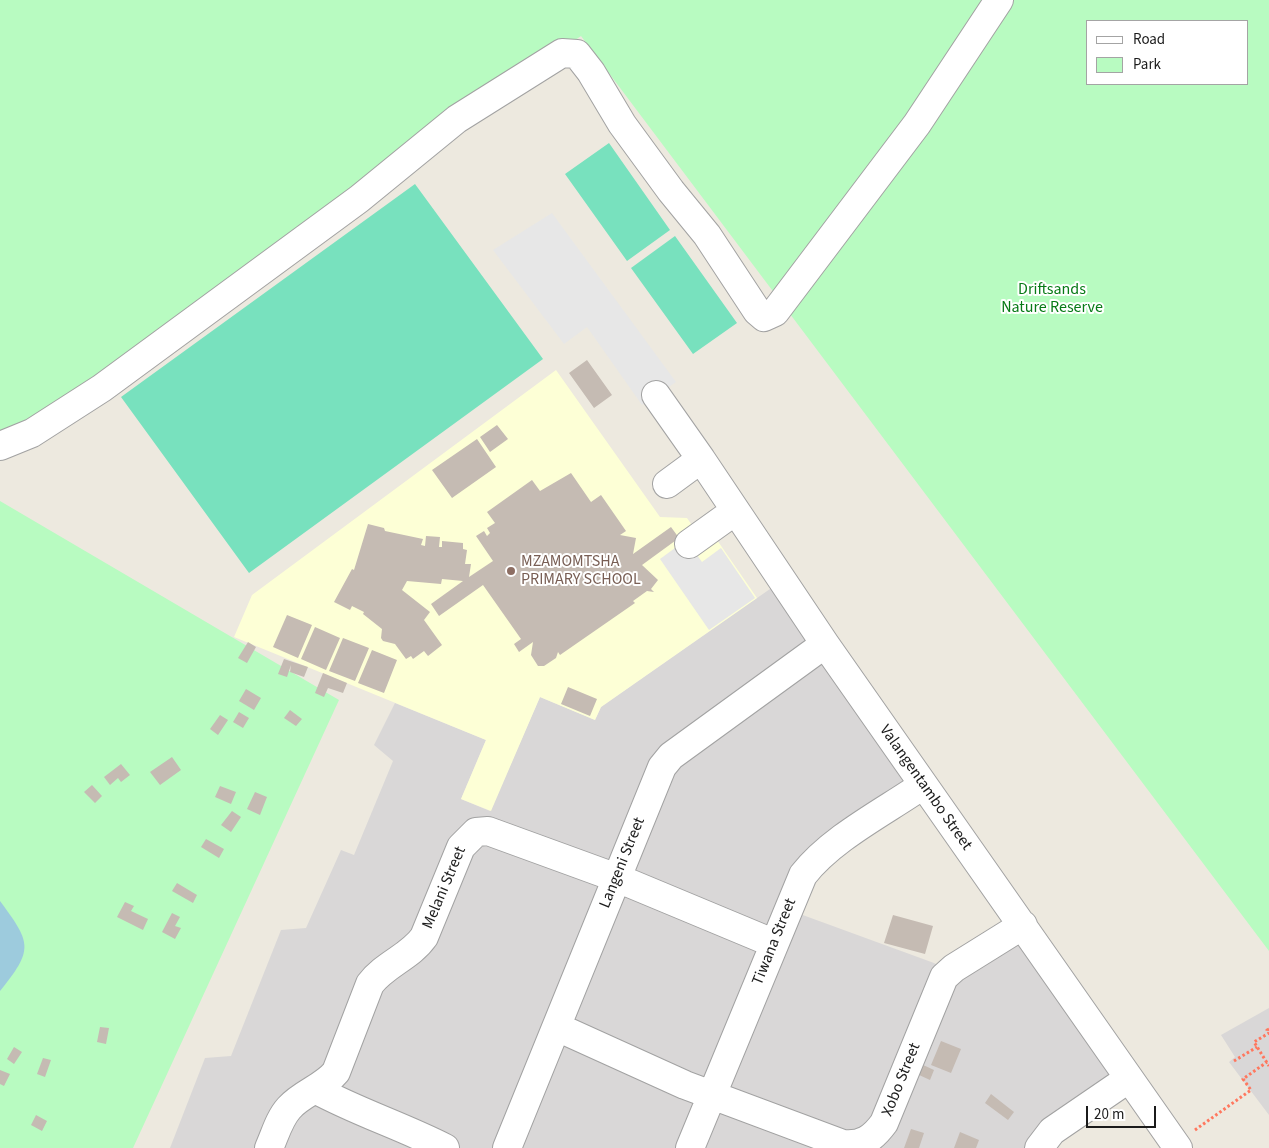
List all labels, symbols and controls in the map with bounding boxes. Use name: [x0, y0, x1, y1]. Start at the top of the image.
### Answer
legend: [1086, 20, 1249, 85]
text: Road: [1133, 29, 1165, 50]
text: Park: [1133, 54, 1161, 75]
park label: Driftsands Nature Reserve: [1001, 280, 1103, 318]
place label: MZAMOMTSHA PRIMARY SCHOOL: [521, 552, 641, 590]
marker: MZAMOMTSHA PRIMARY SCHOOL: [505, 565, 517, 577]
street label: Valangentambo Street: [875, 722, 975, 854]
street label: Langeni Street: [596, 815, 650, 911]
street label: Melani Street: [419, 844, 471, 932]
street label: Tiwana Street: [749, 896, 801, 988]
street label: Xobo Street: [879, 1040, 925, 1120]
scale bar: [1089, 1096, 1159, 1128]
text: 20 m: [1094, 1104, 1124, 1125]

